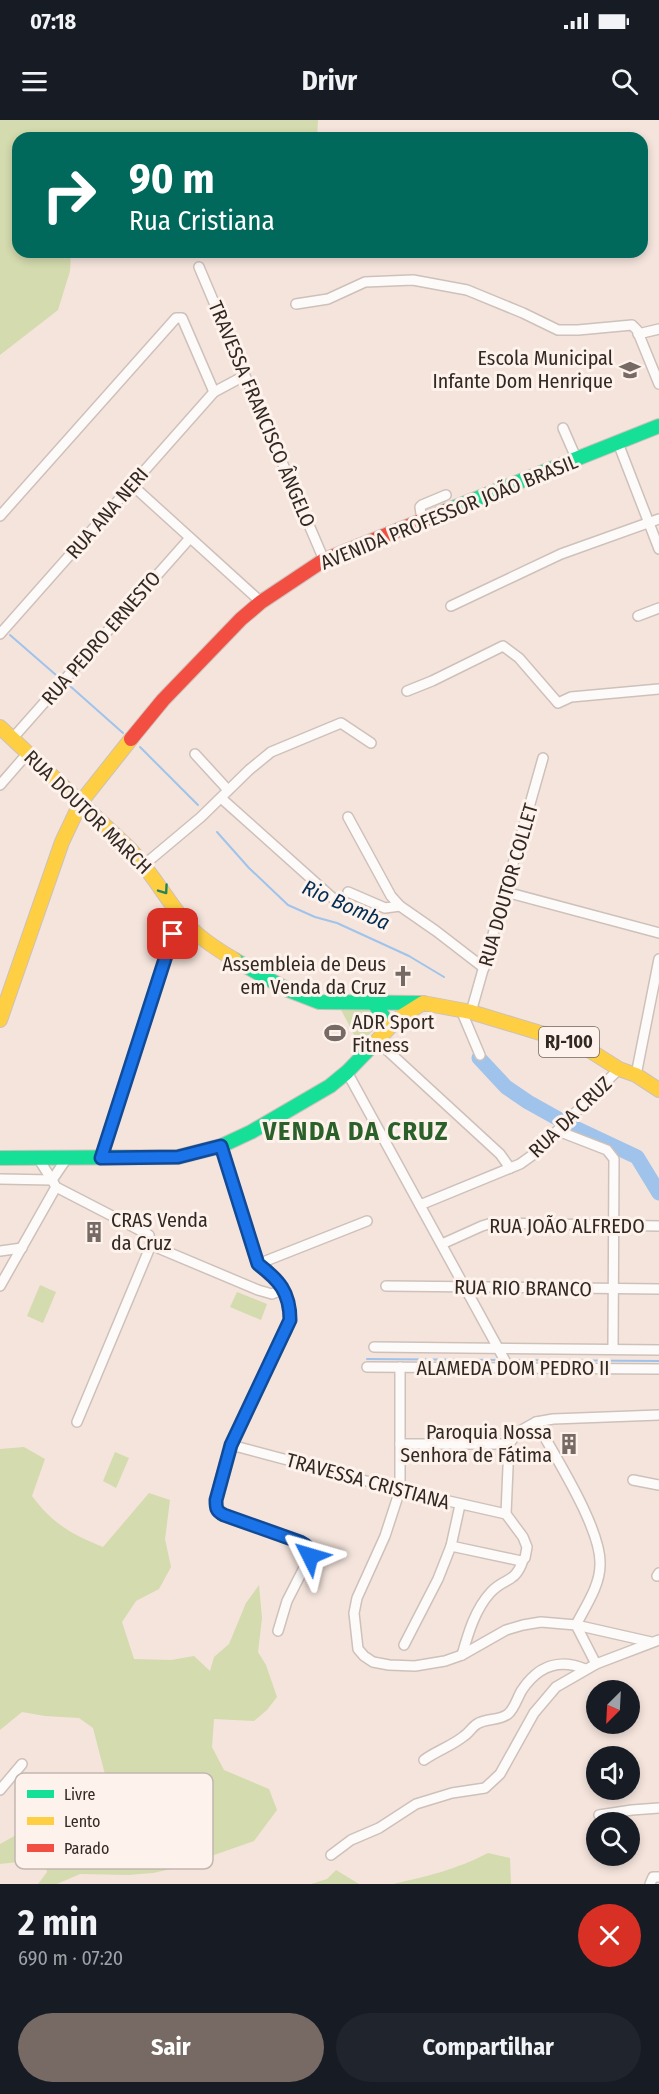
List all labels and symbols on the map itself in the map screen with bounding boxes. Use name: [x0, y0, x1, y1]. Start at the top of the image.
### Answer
street label: TRAVESSA FRANCISCO ÂNGELO: [203, 297, 321, 531]
place label: Escola Municipal Infante Dom Henrique: [433, 346, 613, 393]
school or university icon: Escola Municipal Infante Dom Henrique: [618, 358, 642, 382]
street label: AVENIDA PROFESSOR JOÃO BRASIL: [317, 449, 581, 575]
street label: RUA ANA NERI: [61, 462, 153, 564]
street label: RUA PEDRO ERNESTO: [36, 566, 166, 710]
street label: RUA DOUTOR MARCH: [19, 745, 157, 879]
street label: RUA DOUTOR COLLET: [473, 800, 543, 969]
water label: Rio Bomba: [298, 874, 394, 936]
one-way arrow: [157, 883, 168, 894]
pin: [147, 908, 198, 959]
place label: Assembleia de Deus em Venda da Cruz: [222, 952, 386, 999]
church icon: Assembleia de Deus em Venda da Cruz: [391, 964, 415, 988]
place label: ADR Sport Fitness: [352, 1010, 435, 1057]
sports icon: ADR Sport Fitness: [323, 1021, 347, 1045]
road number: RJ-100: [539, 1027, 599, 1057]
street label: RUA DA CRUZ: [523, 1072, 617, 1162]
district label: VENDA DA CRUZ: [262, 1116, 449, 1147]
place label: CRAS Venda da Cruz: [111, 1208, 208, 1255]
street label: RUA JOÃO ALFREDO: [489, 1214, 645, 1238]
building icon: CRAS Venda da Cruz: [82, 1220, 106, 1244]
street label: RUA RIO BRANCO: [454, 1275, 592, 1301]
street label: ALAMEDA DOM PEDRO II: [416, 1356, 610, 1380]
place label: Paroquia Nossa Senhora de Fátima: [400, 1420, 552, 1467]
building icon: Paroquia Nossa Senhora de Fátima: [557, 1432, 581, 1456]
street label: TRAVESSA CRISTIANA: [284, 1448, 453, 1514]
position arrow: [278, 1524, 342, 1588]
north arrow: [586, 1680, 640, 1734]
legend: [15, 1773, 213, 1869]
text: Livre: [64, 1785, 95, 1804]
text: Lento: [64, 1812, 100, 1831]
text: Parado: [64, 1839, 109, 1858]

